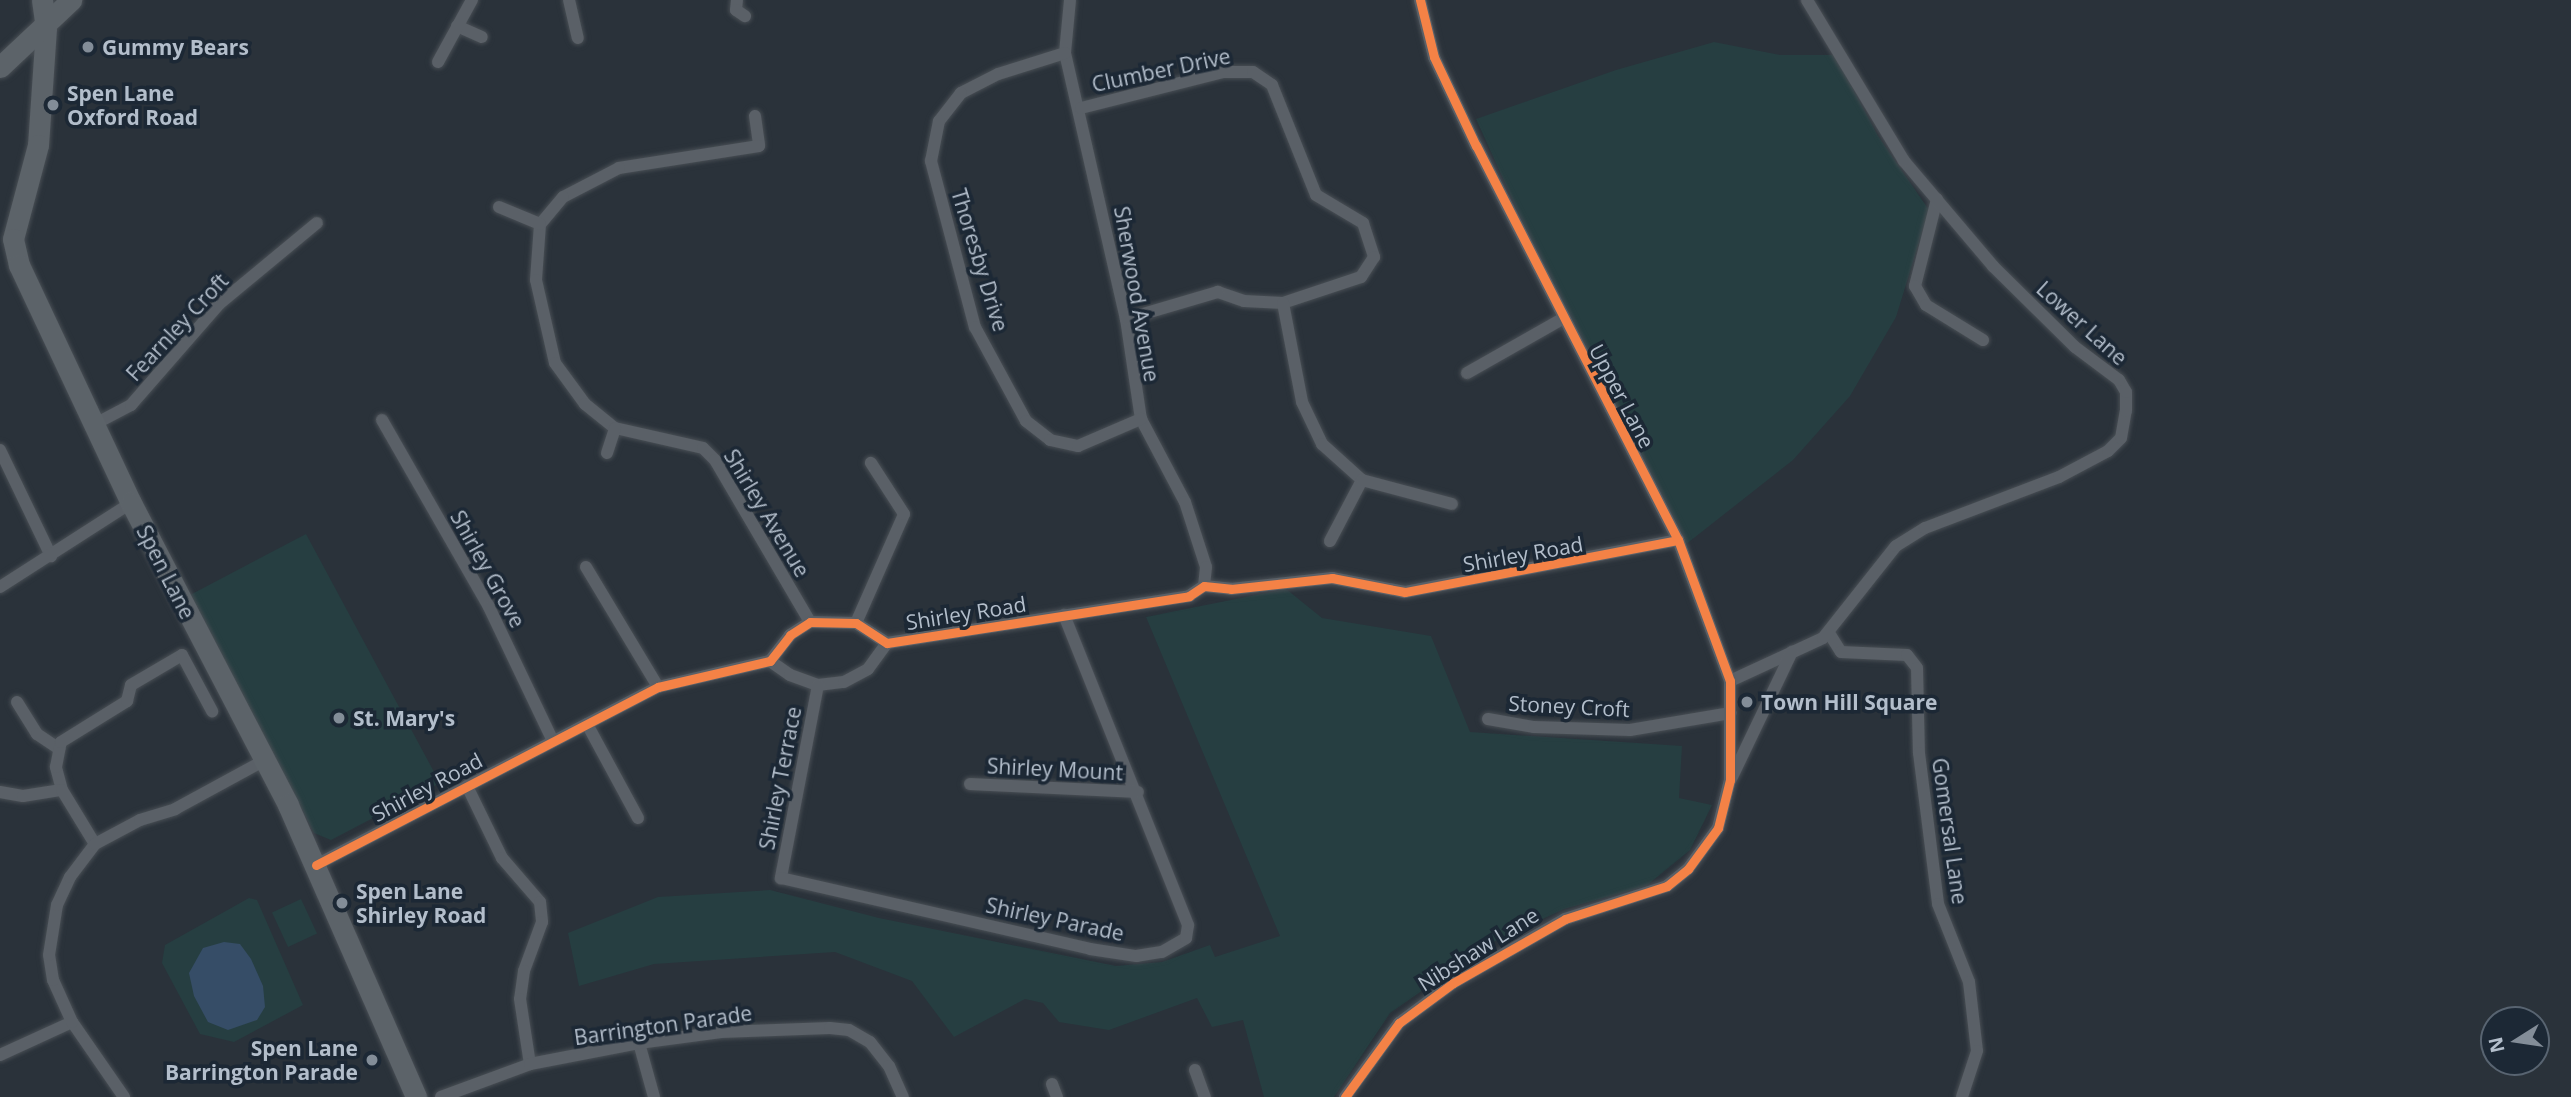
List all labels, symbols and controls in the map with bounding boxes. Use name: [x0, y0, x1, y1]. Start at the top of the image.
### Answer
place label: Gummy Bears: [102, 34, 249, 60]
marker: Gummy Bears: [80, 39, 96, 55]
street label: Clumber Drive: [1089, 43, 1233, 97]
place label: Spen Lane Oxford Road: [67, 80, 198, 130]
marker: Spen Lane Oxford Road: [45, 97, 61, 113]
street label: Thoresby Drive: [946, 186, 1014, 334]
street label: Sherwood Avenue: [1109, 204, 1165, 384]
street label: Fearnley Croft: [121, 268, 233, 386]
street label: Lower Lane: [2032, 276, 2132, 370]
street label: Upper Lane: [1584, 340, 1660, 452]
street label: Shirley Avenue: [719, 445, 815, 581]
street label: Shirley Grove: [445, 506, 531, 632]
street label: Spen Lane: [132, 521, 200, 623]
street label: Shirley Road: [1461, 531, 1585, 577]
street label: Shirley Road: [904, 591, 1028, 635]
place label: Town Hill Square: [1761, 689, 1937, 715]
street label: Stoney Croft: [1508, 690, 1630, 722]
marker: Town Hill Square: [1739, 694, 1755, 710]
street label: Shirley Terrace: [754, 704, 806, 852]
place label: St. Mary's: [353, 705, 455, 731]
marker: St. Mary's: [331, 710, 347, 726]
street label: Shirley Road: [367, 747, 487, 827]
street label: Shirley Mount: [986, 753, 1124, 785]
street label: Gomersal Lane: [1927, 756, 1973, 906]
place label: Spen Lane Shirley Road: [356, 878, 486, 928]
street label: Shirley Parade: [984, 892, 1126, 946]
marker: Spen Lane Shirley Road: [334, 895, 350, 911]
street label: Nibshaw Lane: [1413, 902, 1543, 996]
street label: Barrington Parade: [572, 1000, 754, 1050]
north arrow: [2480, 1006, 2550, 1076]
place label: Spen Lane Barrington Parade: [165, 1035, 358, 1085]
text: N: [2482, 1035, 2511, 1055]
marker: Spen Lane Barrington Parade: [364, 1052, 380, 1068]

